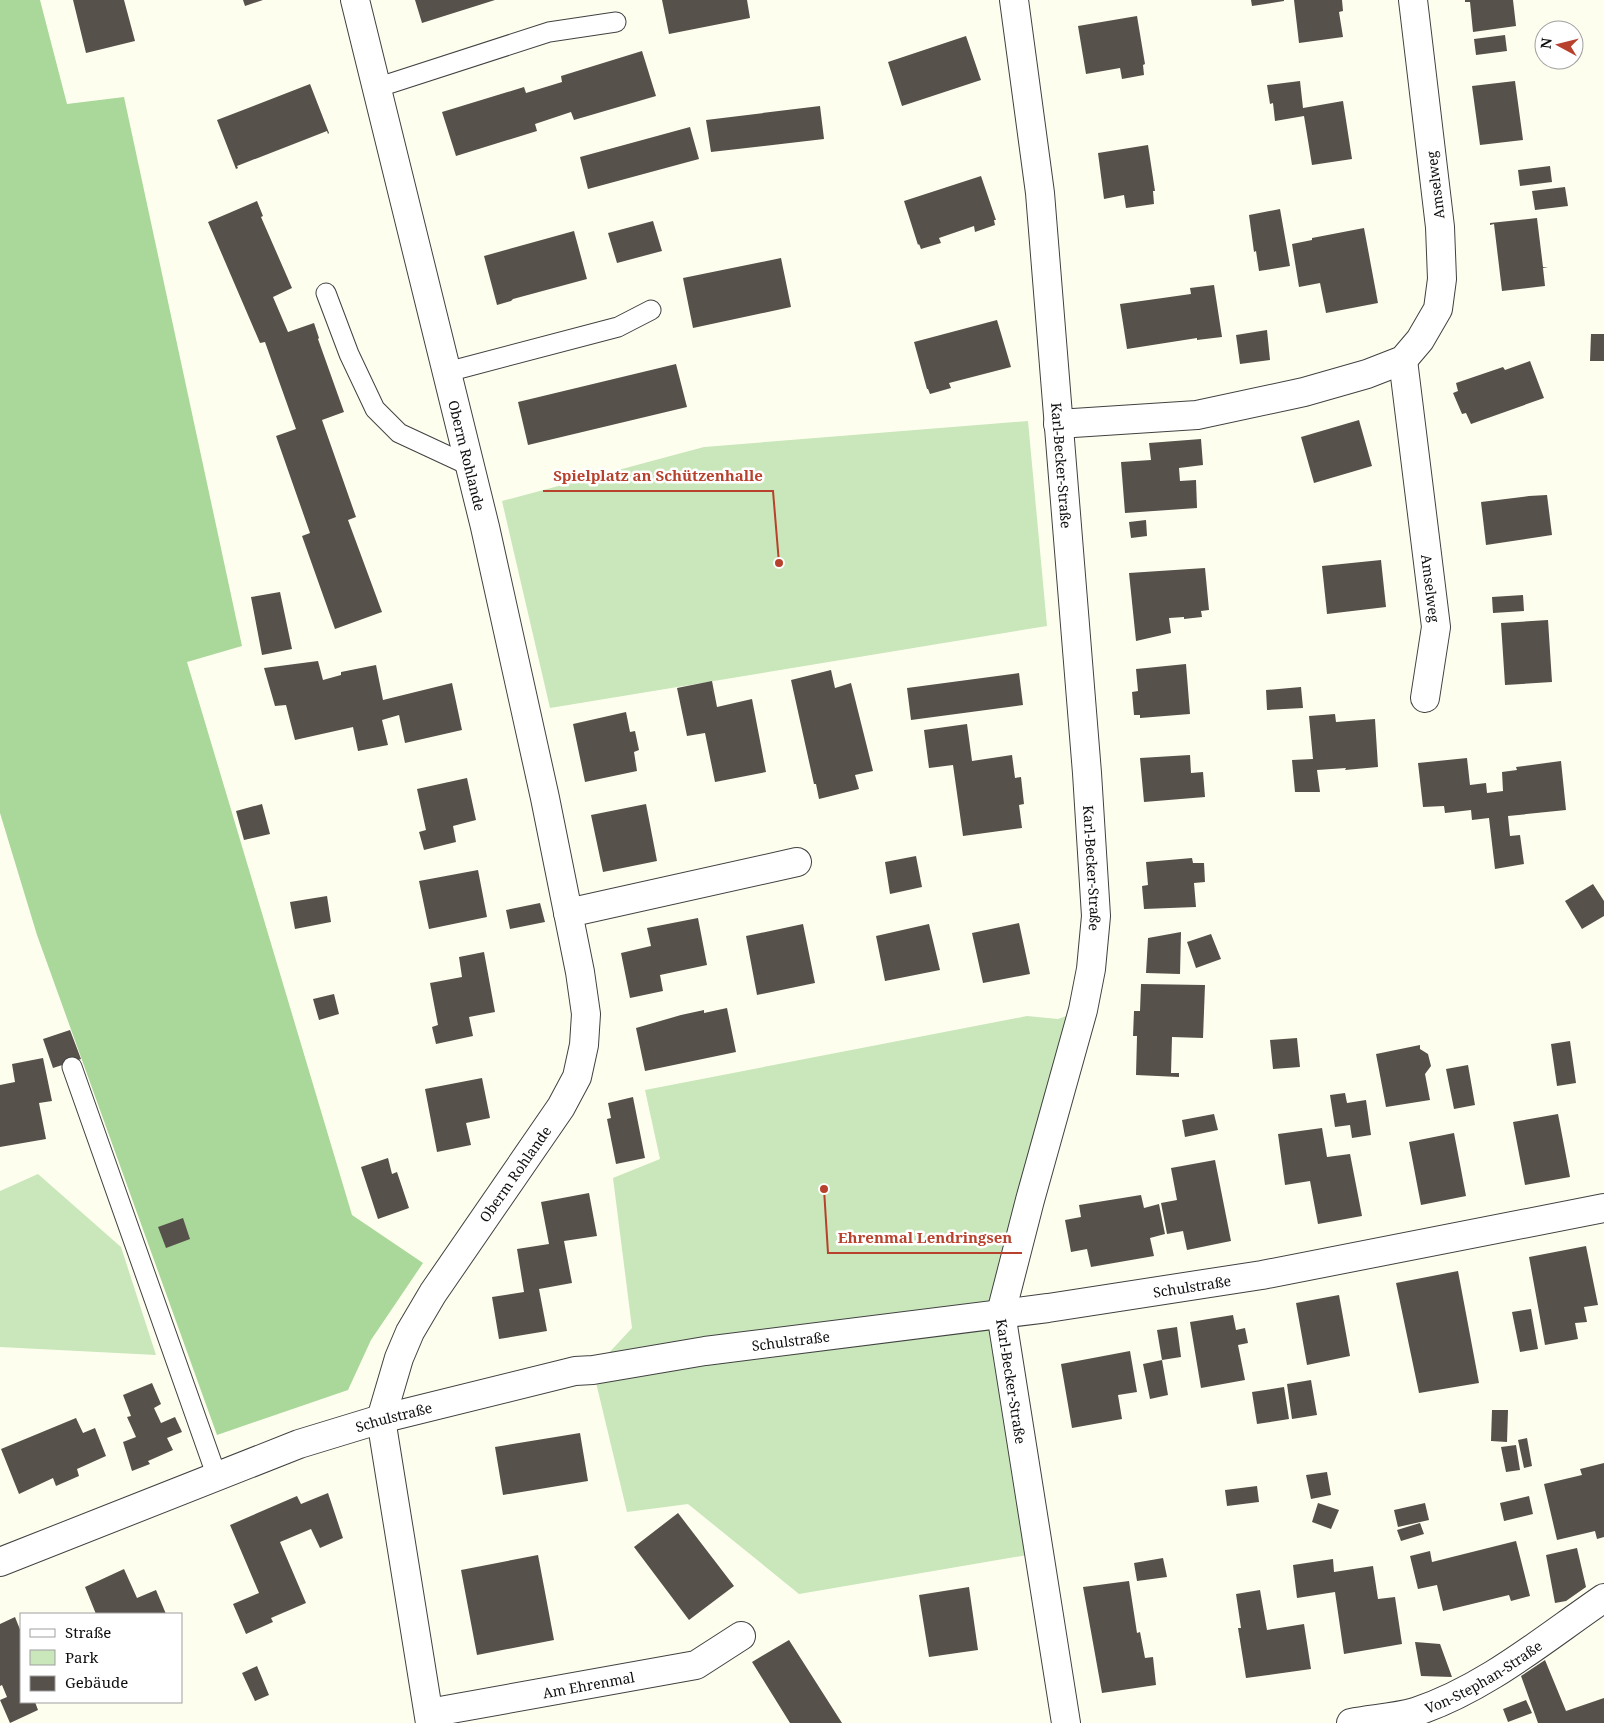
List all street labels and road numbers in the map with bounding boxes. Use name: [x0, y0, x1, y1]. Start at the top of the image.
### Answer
street label: Amselweg: [1421, 149, 1449, 220]
street label: Oberm Rohlande: [445, 398, 490, 513]
street label: Karl-Becker-Straße: [1048, 402, 1077, 529]
street label: Amselweg: [1418, 553, 1445, 624]
street label: Karl-Becker-Straße: [1080, 805, 1106, 932]
street label: Oberm Rohlande: [475, 1122, 555, 1226]
street label: Schulstraße: [1152, 1270, 1232, 1301]
street label: Karl-Becker-Straße: [993, 1317, 1031, 1445]
street label: Schulstraße: [750, 1326, 831, 1355]
street label: Schulstraße: [353, 1397, 434, 1436]
street label: Von-Stephan-Straße: [1422, 1636, 1546, 1717]
street label: Am Ehrenmal: [541, 1667, 637, 1702]

